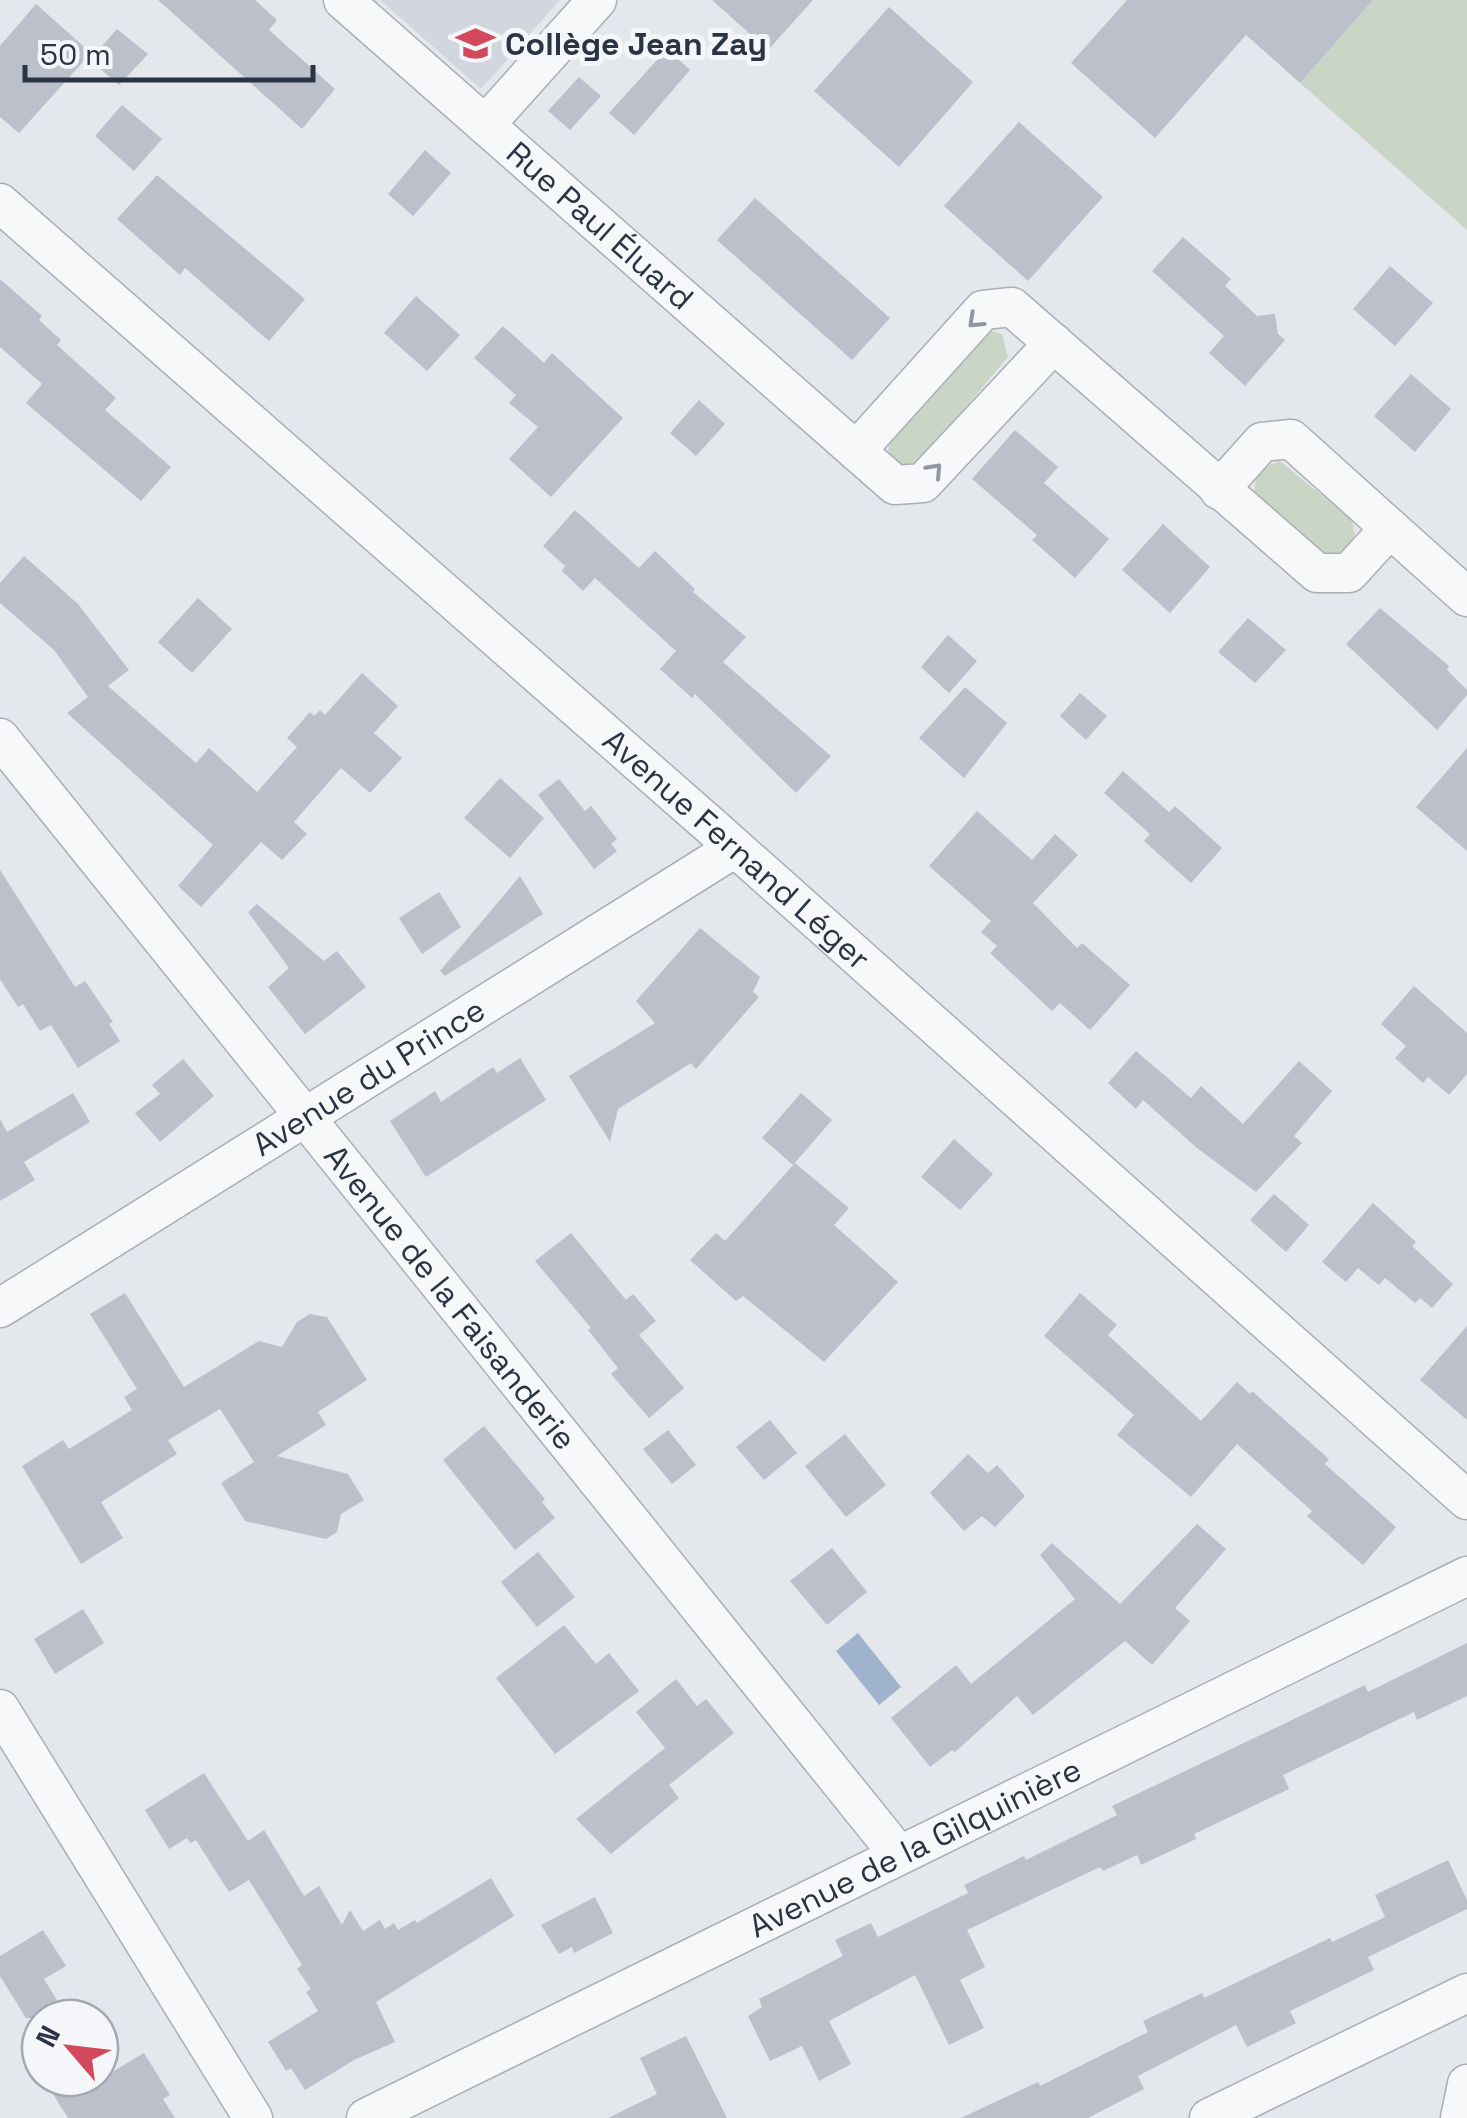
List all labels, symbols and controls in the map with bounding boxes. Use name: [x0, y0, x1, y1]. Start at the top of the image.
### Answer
scale bar: [25, 20, 312, 82]
school or university icon: Collège Jean Zay: [454, 23, 496, 65]
place label: Collège Jean Zay: [505, 24, 767, 64]
text: 50 m: [40, 35, 111, 74]
street label: Rue Paul Éluard: [498, 133, 702, 318]
one-way arrow: [968, 309, 986, 327]
one-way arrow: [923, 464, 941, 482]
street label: Avenue Fernand Léger: [595, 721, 878, 978]
street label: Avenue du Prince: [245, 990, 492, 1165]
street label: Avenue de la Faisanderie: [315, 1137, 585, 1458]
street label: Avenue de la Gilquinière: [742, 1749, 1088, 1946]
north arrow: [20, 1998, 120, 2098]
text: N: [28, 2020, 68, 2053]

